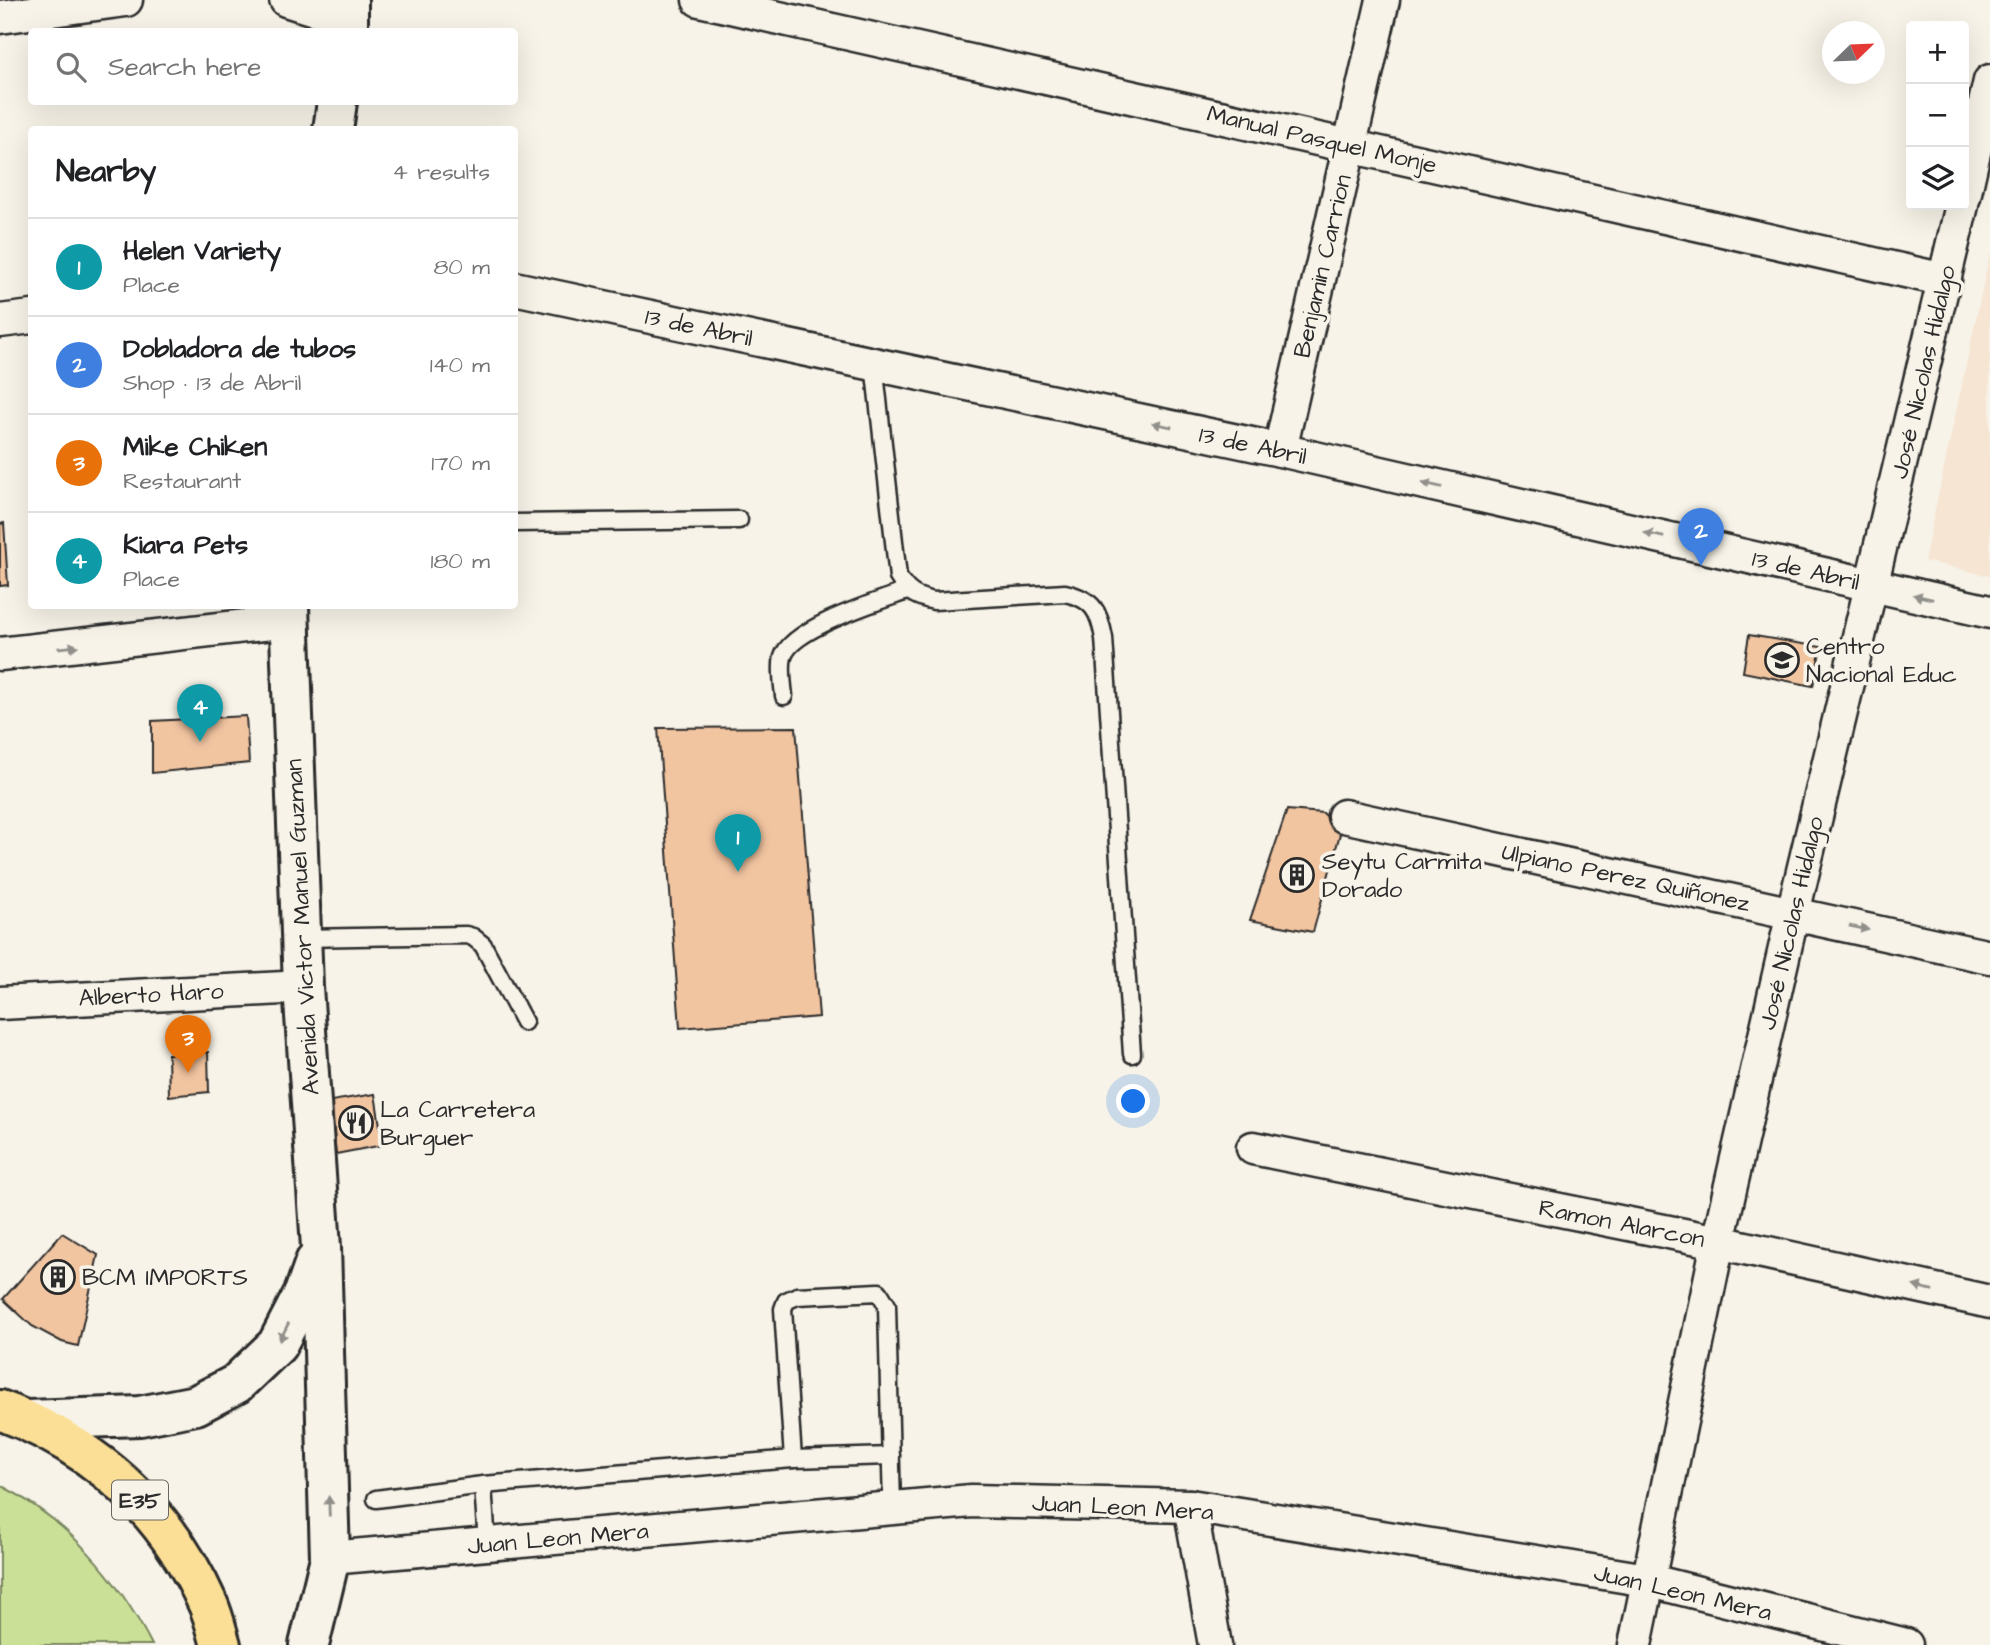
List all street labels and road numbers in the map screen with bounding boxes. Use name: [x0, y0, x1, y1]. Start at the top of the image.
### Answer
street label: Manual Pasquel Monje: [1204, 97, 1440, 183]
street label: Benjamin Carrion: [1285, 171, 1361, 361]
street label: José Nicolas Hidalgo: [1883, 262, 1966, 483]
street label: 13 de Abril: [642, 300, 756, 356]
street label: 13 de Abril: [1196, 418, 1310, 474]
street label: 13 de Abril: [1749, 542, 1863, 600]
street label: Avenida Victor Manuel Guzman: [277, 758, 329, 1096]
street label: José Nicolas Hidalgo: [1751, 813, 1834, 1034]
street label: Ulpiano Perez Quiñonez: [1499, 835, 1753, 921]
street label: Alberto Haro: [78, 974, 225, 1016]
street label: Ramon Alarcon: [1536, 1191, 1708, 1257]
road number: E35: [112, 1480, 168, 1520]
street label: Juan Leon Mera: [1031, 1486, 1215, 1530]
street label: Juan Leon Mera: [466, 1514, 650, 1564]
street label: Juan Leon Mera: [1590, 1556, 1775, 1630]

